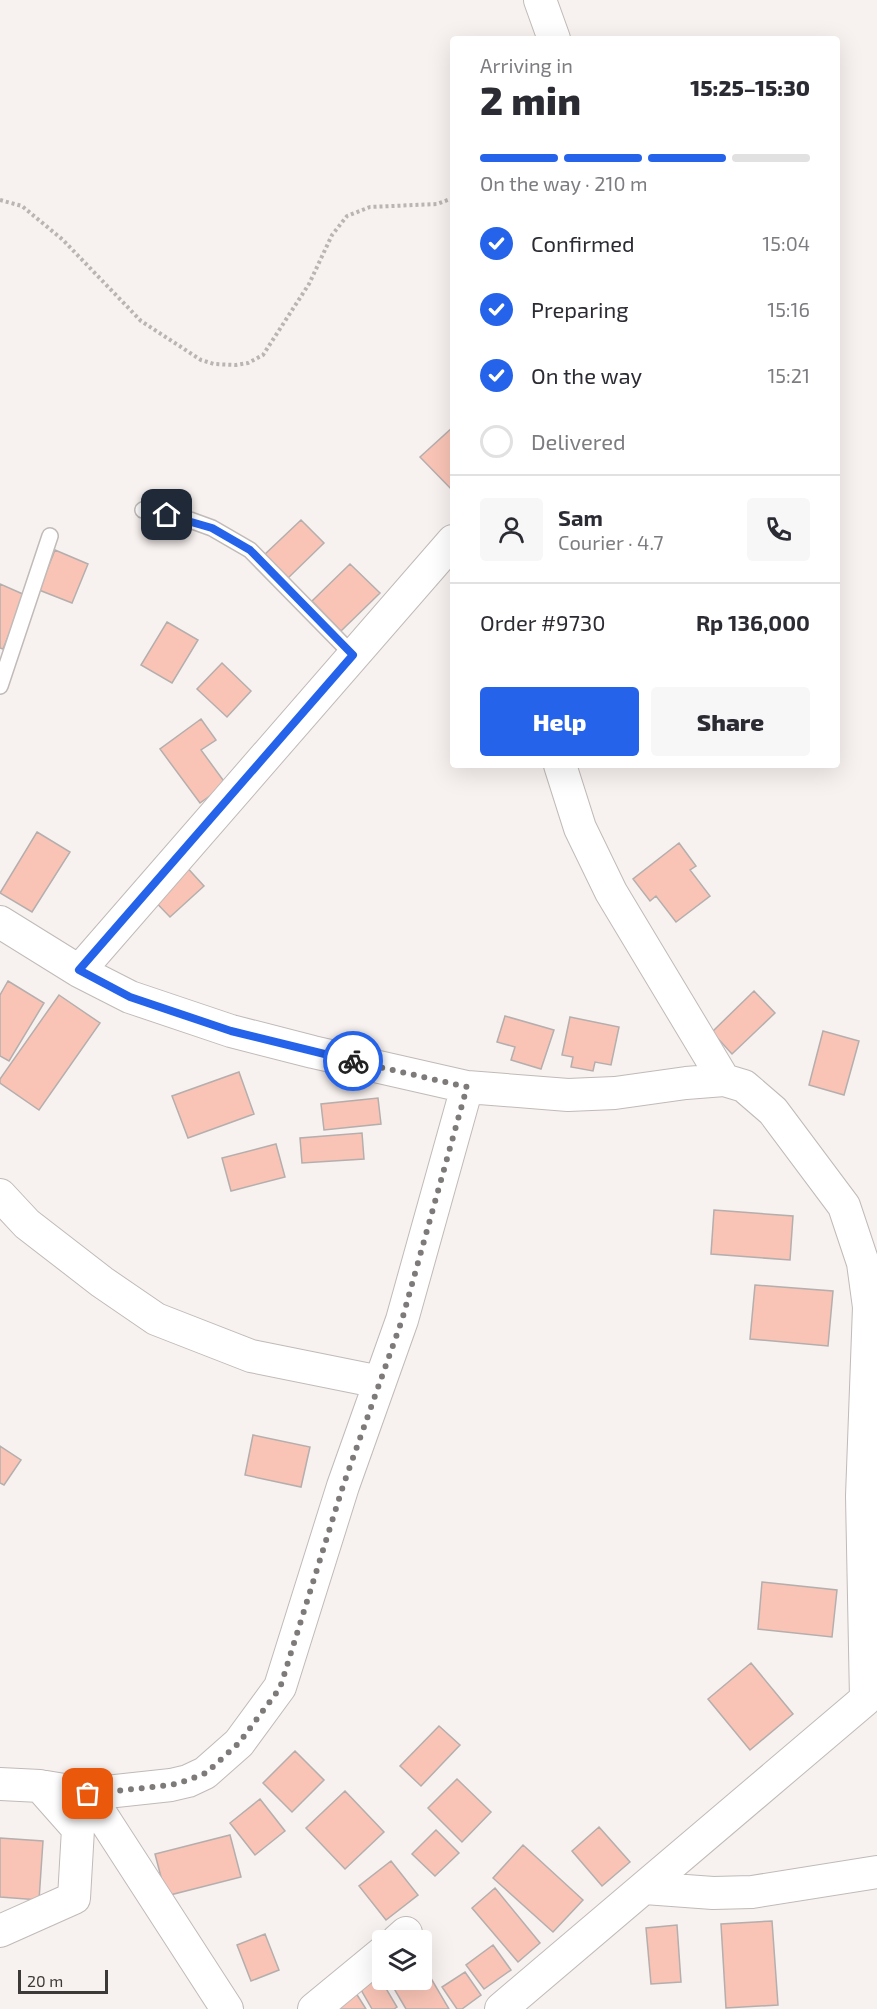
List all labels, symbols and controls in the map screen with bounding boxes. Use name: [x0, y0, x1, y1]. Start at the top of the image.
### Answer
text: Arriving in: [480, 53, 573, 77]
text: 15:25–15:30: [690, 74, 810, 100]
text: 2 min: [480, 76, 581, 123]
text: On the way · 210 m: [480, 171, 648, 195]
icon: check: [480, 227, 513, 260]
text: Confirmed: [531, 230, 635, 256]
text: 15:04: [762, 231, 810, 255]
icon: check: [480, 293, 513, 326]
text: Preparing: [531, 296, 629, 322]
text: 15:16: [767, 297, 810, 321]
icon: check: [480, 359, 513, 392]
text: On the way: [531, 362, 642, 388]
text: 15:21: [767, 363, 810, 387]
text: Delivered: [531, 428, 626, 454]
pin: [141, 489, 192, 540]
icon: home: [150, 498, 183, 531]
button: person: [480, 498, 543, 561]
button: phone: [747, 498, 810, 561]
text: Sam: [558, 504, 603, 530]
text: Courier · 4.7: [558, 530, 664, 554]
text: Order #9730: [480, 609, 605, 635]
text: Rp 136,000: [696, 609, 810, 635]
button: Help: [480, 687, 639, 756]
button: Share: [651, 687, 810, 756]
courier: [323, 1031, 383, 1091]
icon: bike: [337, 1045, 370, 1078]
pin: [62, 1768, 113, 1819]
icon: bag: [71, 1777, 104, 1810]
map controls: [372, 1930, 432, 1990]
button: layers: [372, 1930, 432, 1990]
scale bar: [18, 1967, 108, 1994]
text: 20 m: [27, 1971, 63, 1990]

